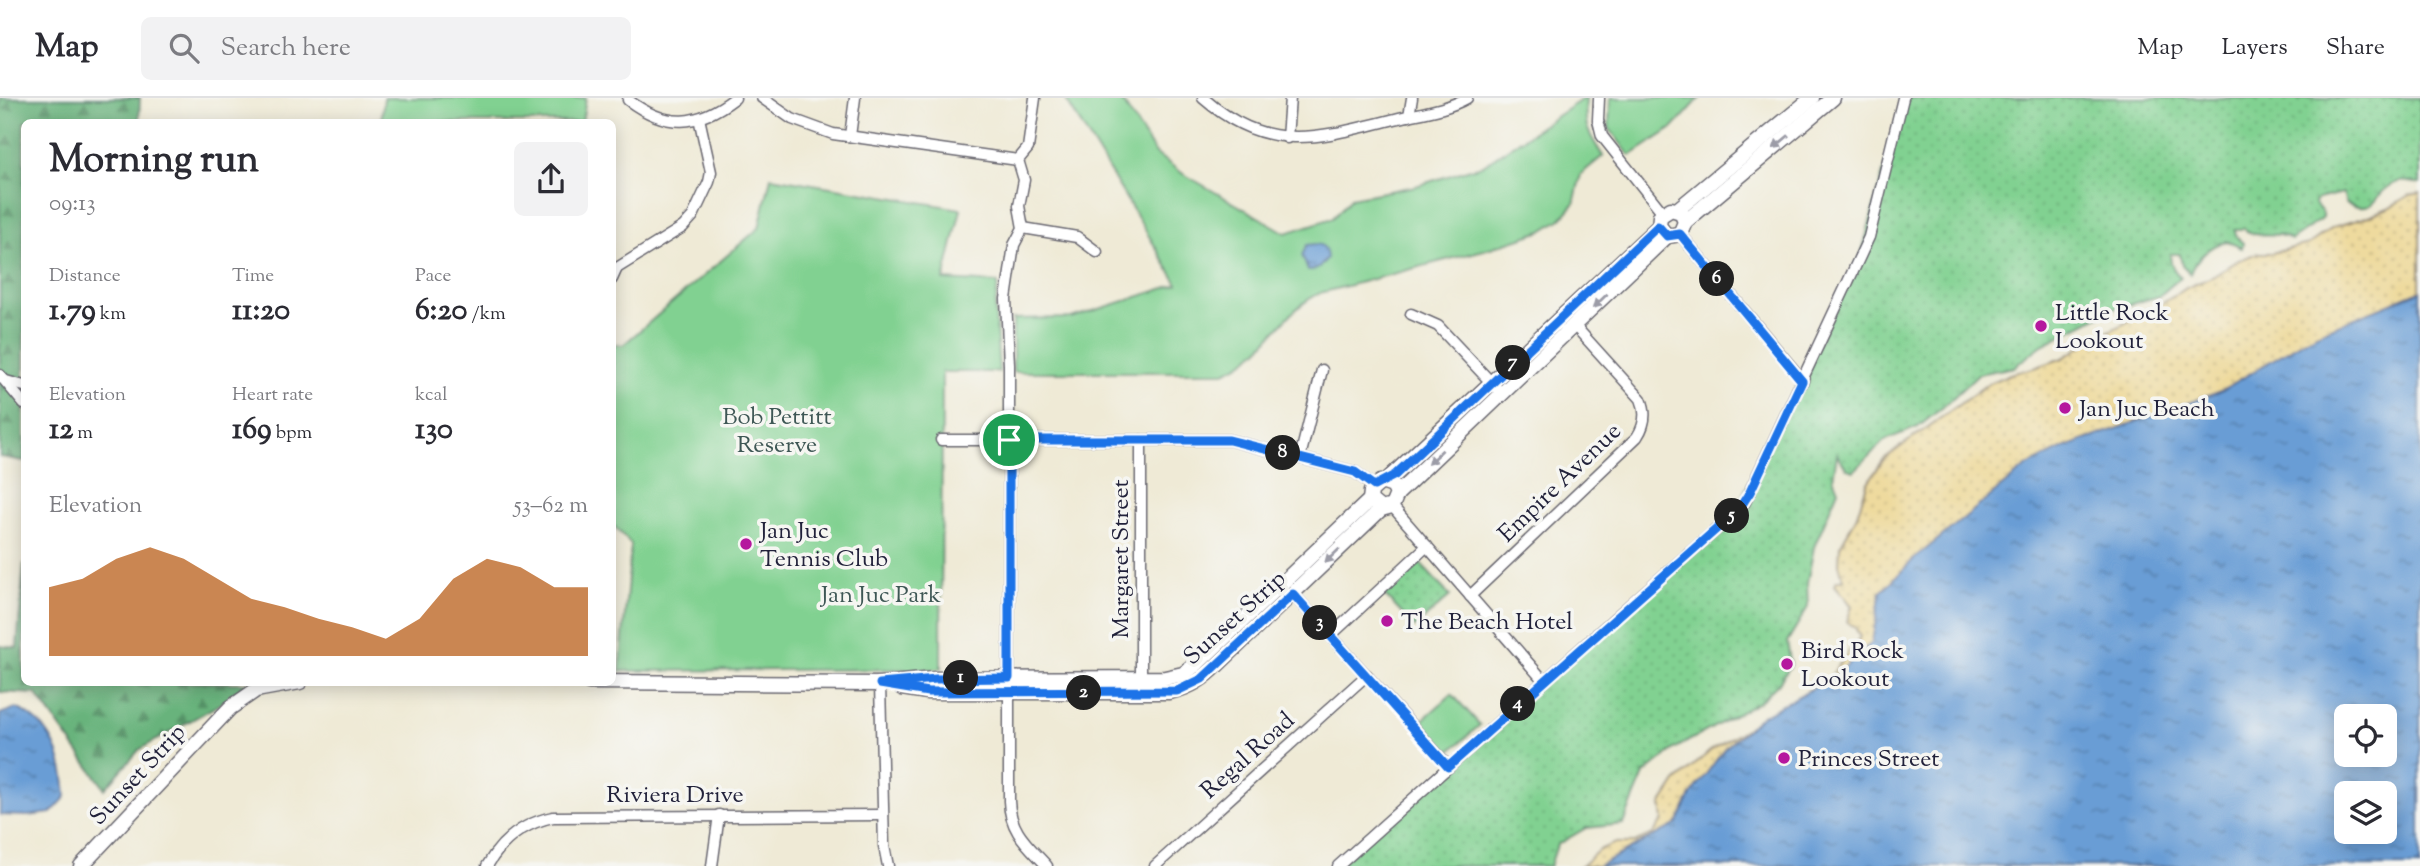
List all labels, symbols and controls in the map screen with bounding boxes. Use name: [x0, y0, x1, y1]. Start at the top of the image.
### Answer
search box: [141, 17, 631, 80]
text: Map: [35, 24, 99, 72]
icon: search: [165, 29, 203, 67]
text: Search here: [221, 30, 351, 67]
text: Map: [2137, 31, 2183, 65]
text: Layers: [2221, 31, 2288, 65]
text: Share: [2326, 31, 2385, 65]
one-way arrow: [1772, 134, 1790, 150]
text: Morning run: [49, 135, 259, 189]
button: share: [514, 142, 588, 216]
text: 09:13: [49, 188, 95, 221]
pin: 6: [1700, 262, 1734, 296]
text: Distance: [49, 263, 121, 290]
text: Time: [232, 263, 274, 290]
text: Pace: [415, 263, 451, 290]
text: 6: [1712, 265, 1721, 292]
text: 1.79: [49, 290, 96, 333]
text: 11:20: [232, 290, 290, 333]
text: 6:20: [415, 290, 467, 333]
one-way arrow: [1592, 292, 1609, 308]
place label: Little Rock Lookout: [2055, 297, 2169, 359]
text: km: [96, 301, 126, 328]
text: /km: [467, 301, 506, 328]
marker: Little Rock Lookout: [2033, 318, 2049, 334]
pin: 7: [1496, 345, 1530, 380]
text: 7: [1508, 349, 1517, 376]
text: Elevation: [49, 382, 126, 409]
text: Heart rate: [232, 382, 313, 409]
text: kcal: [415, 382, 448, 409]
place label: Jan Juc Beach: [2077, 393, 2215, 427]
marker: Jan Juc Beach: [2057, 400, 2073, 416]
park label: Bob Pettitt Reserve: [722, 401, 832, 463]
text: 12: [49, 409, 73, 452]
text: 169: [232, 409, 272, 452]
text: 130: [415, 409, 453, 452]
pin: [979, 410, 1039, 470]
street label: Empire Avenue: [1491, 416, 1630, 551]
text: m: [73, 420, 93, 447]
text: bpm: [272, 420, 312, 447]
icon: arrive: [990, 421, 1028, 459]
pin: 8: [1266, 436, 1300, 470]
text: 8: [1278, 439, 1287, 466]
one-way arrow: [1427, 449, 1444, 465]
street label: Margaret Street: [1105, 479, 1139, 639]
text: Elevation: [49, 490, 142, 523]
text: 53–62 m: [514, 490, 588, 523]
pin: 5: [1714, 498, 1750, 534]
text: 5: [1728, 502, 1735, 529]
place label: Jan Juc Tennis Club: [758, 515, 888, 577]
marker: Jan Juc Tennis Club: [738, 536, 754, 552]
one-way arrow: [1324, 548, 1341, 564]
street label: Sunset Strip: [1177, 563, 1294, 674]
park label: Jan Juc Park: [819, 579, 941, 613]
pin: 3: [1302, 606, 1338, 640]
place label: The Beach Hotel: [1401, 606, 1573, 640]
text: 3: [1316, 609, 1323, 636]
marker: The Beach Hotel: [1379, 613, 1395, 629]
place label: Bird Rock Lookout: [1801, 635, 1904, 697]
marker: Bird Rock Lookout: [1779, 656, 1795, 672]
pin: 1: [944, 660, 978, 696]
text: 1: [957, 664, 964, 691]
pin: 2: [1066, 676, 1102, 710]
text: 2: [1079, 679, 1088, 706]
pin: 4: [1500, 686, 1536, 722]
text: 4: [1513, 690, 1522, 717]
map controls: [2334, 704, 2397, 844]
button: locate: [2334, 704, 2397, 767]
street label: Regal Road: [1194, 705, 1303, 808]
street label: Sunset Strip: [82, 717, 194, 834]
place label: Princes Street: [1798, 743, 1940, 777]
marker: Princes Street: [1776, 750, 1792, 766]
street label: Riviera Drive: [606, 779, 744, 813]
button: layers: [2334, 781, 2397, 844]

